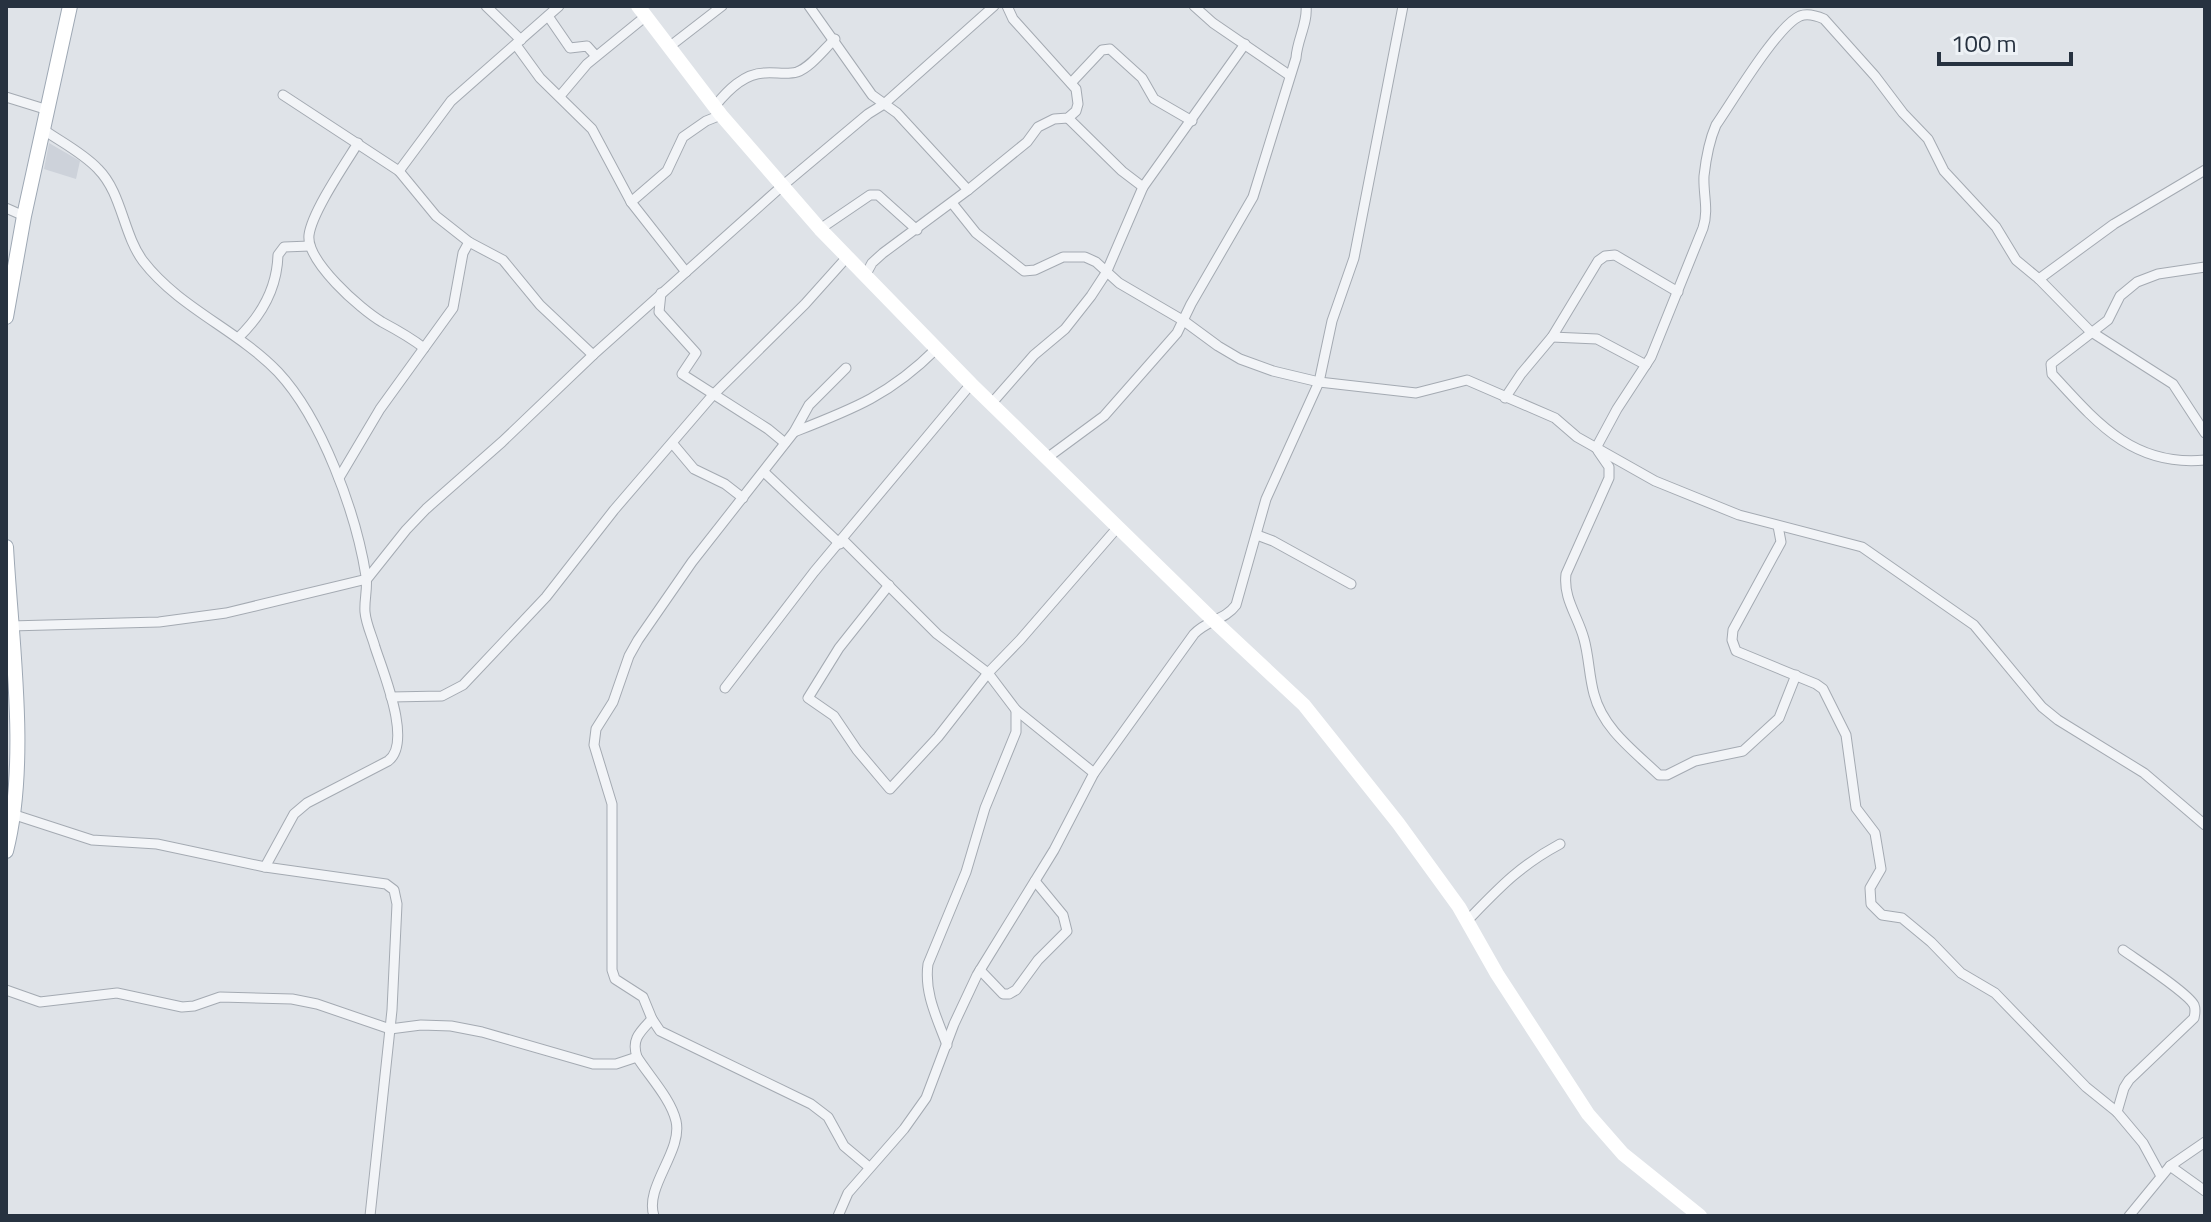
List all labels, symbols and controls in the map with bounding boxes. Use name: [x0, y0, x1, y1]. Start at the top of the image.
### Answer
scale bar: [1939, 16, 2071, 66]
text: 100 m: [1951, 25, 2017, 61]

